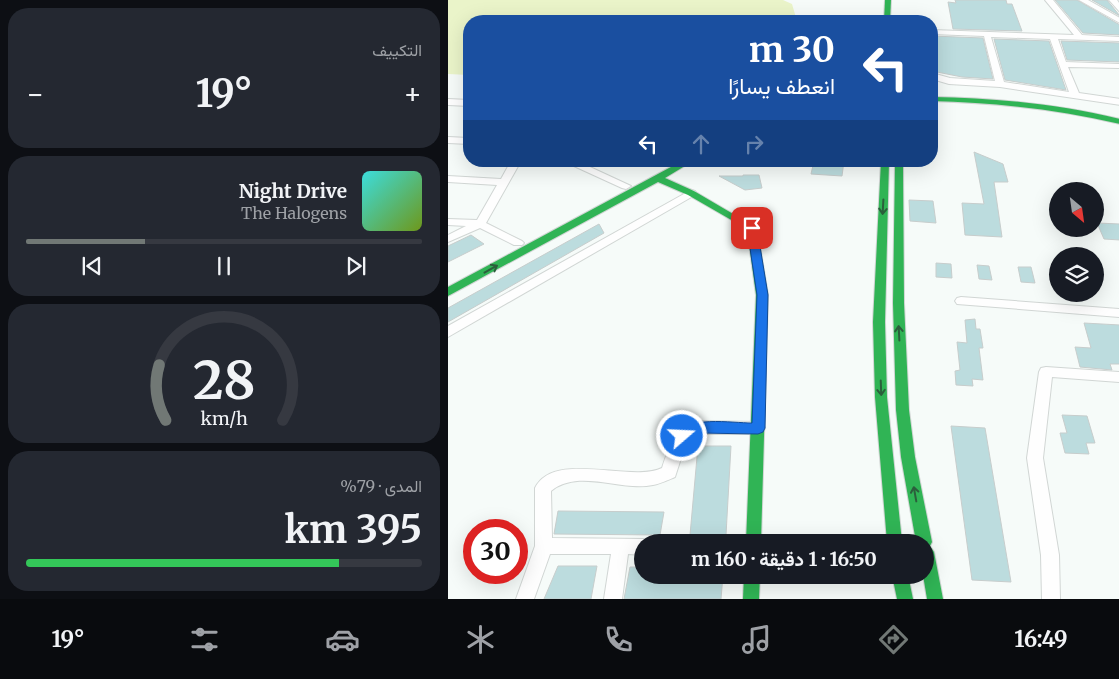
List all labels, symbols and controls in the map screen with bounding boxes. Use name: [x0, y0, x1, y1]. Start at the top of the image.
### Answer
text: 30 m: [749, 28, 835, 72]
icon: left: [853, 35, 918, 100]
text: التكييف: [372, 40, 422, 60]
text: 19°: [196, 70, 253, 117]
text: انعطف يسارًا: [728, 72, 835, 100]
text: −: [26, 76, 45, 112]
text: +: [403, 76, 422, 112]
icon: left: [634, 130, 662, 158]
icon: ahead: [687, 130, 715, 158]
icon: right: [740, 130, 768, 158]
text: Night Drive: [239, 179, 347, 203]
north arrow: [1049, 182, 1104, 238]
map controls: [1049, 182, 1104, 302]
one-way arrow: [878, 198, 887, 214]
text: The Halogens: [241, 203, 347, 223]
pin: [731, 207, 773, 249]
icon: arrive: [738, 214, 766, 242]
button: layers: [1049, 247, 1104, 302]
icon: previous: [78, 252, 106, 280]
icon: pause: [210, 252, 238, 280]
icon: next: [342, 252, 370, 280]
one-way arrow: [483, 263, 497, 273]
one-way arrow: [895, 325, 904, 341]
text: 28: [193, 348, 255, 413]
one-way arrow: [876, 380, 886, 396]
text: km/h: [200, 407, 248, 430]
position arrow: [655, 409, 707, 461]
text: المدى · 79%: [340, 476, 422, 496]
one-way arrow: [910, 487, 920, 503]
text: 395 km: [284, 506, 422, 553]
speed limit sign: 30: [463, 519, 528, 584]
text: 16:50 · 1 دقيقة · 160 m: [691, 547, 877, 571]
icon: filters: [187, 622, 222, 657]
icon: car: [325, 622, 360, 657]
icon: climate: [463, 622, 498, 657]
icon: phone: [601, 622, 636, 657]
icon: music: [739, 622, 774, 657]
icon: directions: [876, 622, 911, 657]
text: 19°: [51, 625, 84, 653]
text: 16:49: [1014, 625, 1068, 653]

